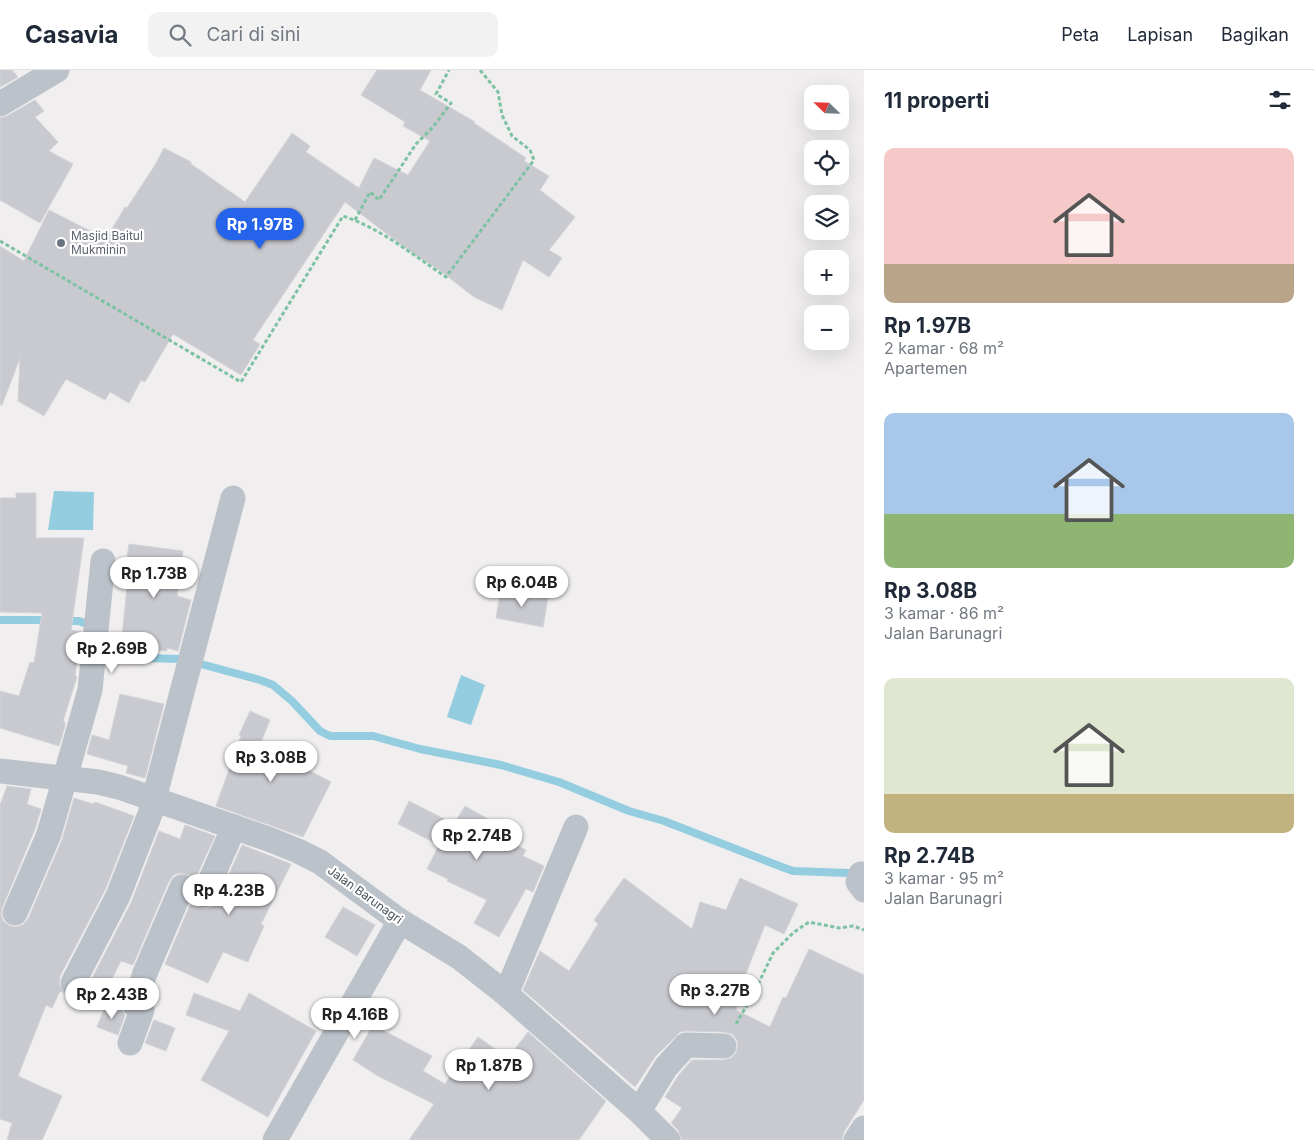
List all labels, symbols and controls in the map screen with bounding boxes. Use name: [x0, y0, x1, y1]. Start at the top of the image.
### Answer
search box: [148, 12, 498, 57]
text: Casavia: [25, 20, 118, 49]
icon: search: [166, 21, 194, 49]
text: Cari di sini: [206, 23, 300, 46]
text: Peta: [1061, 24, 1099, 45]
text: Lapisan: [1127, 24, 1193, 45]
text: Bagikan: [1221, 24, 1289, 45]
north arrow: [804, 85, 849, 130]
map controls: [804, 85, 849, 350]
icon: filters: [1266, 86, 1294, 114]
text: 11 properti: [884, 88, 989, 113]
button: locate: [804, 140, 849, 185]
icon: home: [1044, 180, 1134, 270]
button: layers: [804, 195, 849, 240]
pin: Rp 1.97B: [208, 208, 312, 250]
text: Rp 1.97B: [227, 214, 293, 234]
place label: Masjid Baitul Mukminin: [71, 228, 143, 257]
marker: Masjid Baitul Mukminin: [55, 237, 67, 249]
button: +: [804, 250, 849, 295]
button: −: [804, 305, 849, 350]
text: Rp 1.97B: [884, 313, 971, 338]
text: 2 kamar · 68 m²: [884, 338, 1004, 358]
text: Apartemen: [884, 358, 967, 378]
icon: home: [1044, 445, 1134, 535]
pin: Rp 1.73B: [102, 556, 206, 599]
text: Rp 1.73B: [121, 563, 187, 583]
pin: Rp 6.04B: [470, 566, 574, 608]
text: Rp 6.04B: [486, 572, 558, 592]
text: Rp 3.08B: [884, 578, 977, 603]
text: 3 kamar · 86 m²: [884, 603, 1004, 623]
text: Jalan Barunagri: [884, 623, 1002, 643]
pin: Rp 2.69B: [60, 632, 164, 674]
text: Rp 2.69B: [77, 638, 147, 658]
icon: home: [1044, 710, 1134, 800]
pin: Rp 3.08B: [219, 740, 323, 783]
text: Rp 3.08B: [235, 747, 307, 767]
pin: Rp 2.74B: [425, 818, 529, 861]
text: Rp 2.74B: [442, 825, 512, 845]
text: Rp 2.74B: [884, 843, 975, 868]
street label: Jalan Barunagri: [325, 862, 406, 927]
text: 3 kamar · 95 m²: [884, 868, 1004, 888]
pin: Rp 4.23B: [177, 874, 281, 916]
text: Rp 4.23B: [194, 880, 265, 900]
text: Jalan Barunagri: [884, 888, 1002, 908]
pin: Rp 3.27B: [663, 974, 767, 1016]
pin: Rp 2.43B: [60, 978, 164, 1020]
text: Rp 3.27B: [680, 980, 750, 1000]
text: Rp 2.43B: [76, 984, 148, 1004]
pin: Rp 4.16B: [303, 998, 407, 1040]
text: Rp 4.16B: [322, 1004, 388, 1024]
pin: Rp 1.87B: [437, 1048, 541, 1091]
text: Rp 1.87B: [456, 1055, 522, 1075]

